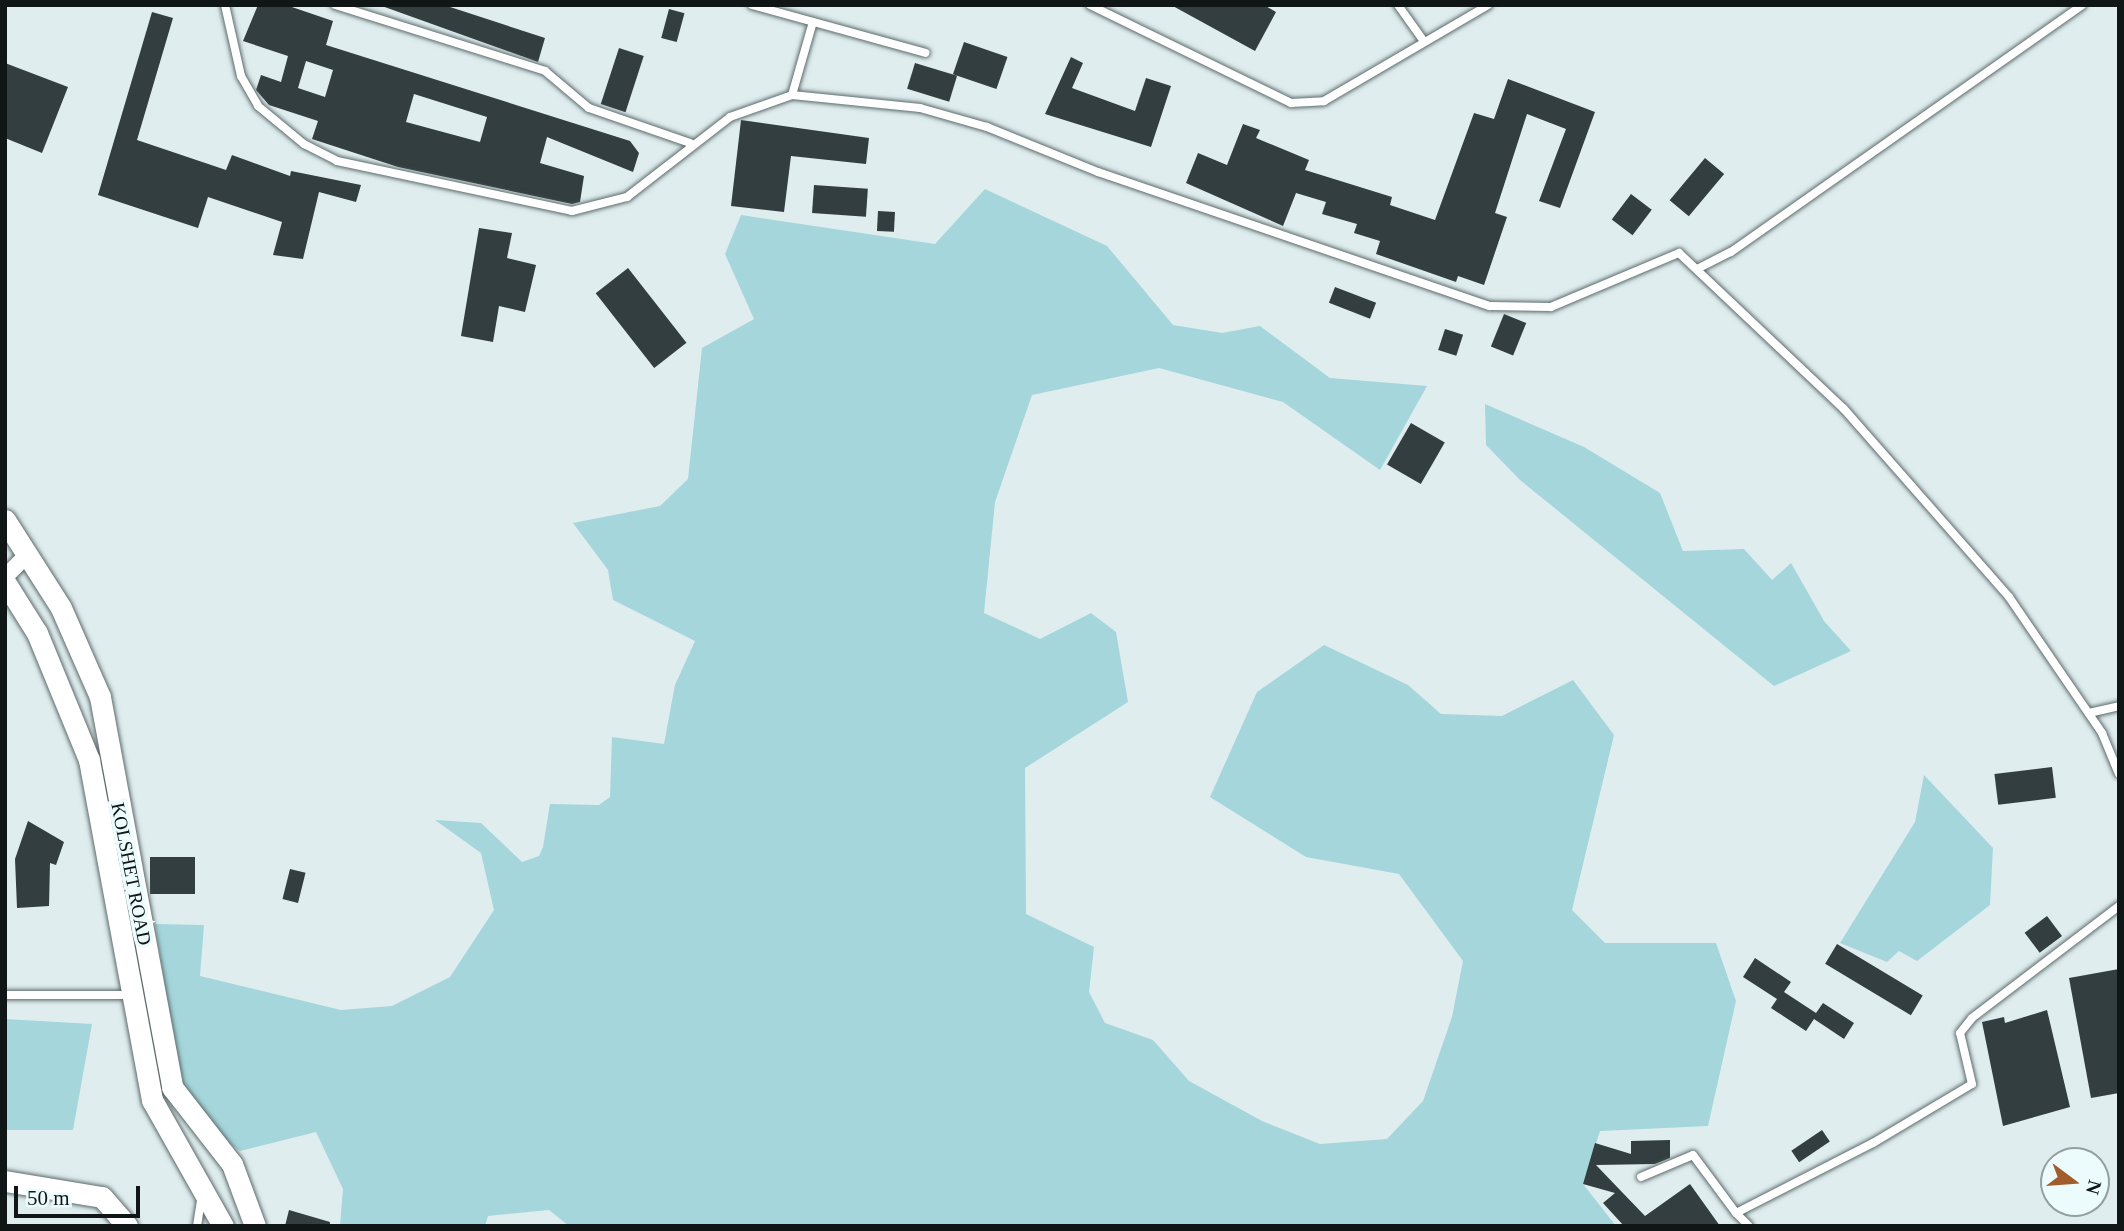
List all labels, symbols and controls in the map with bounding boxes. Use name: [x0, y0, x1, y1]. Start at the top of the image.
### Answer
street label: KOLSHET ROAD: [106, 801, 156, 947]
north arrow: [2040, 1147, 2110, 1217]
scale bar: [18, 1172, 144, 1216]
text: N: [2082, 1178, 2106, 1197]
text: 50 m: [27, 1186, 70, 1210]

